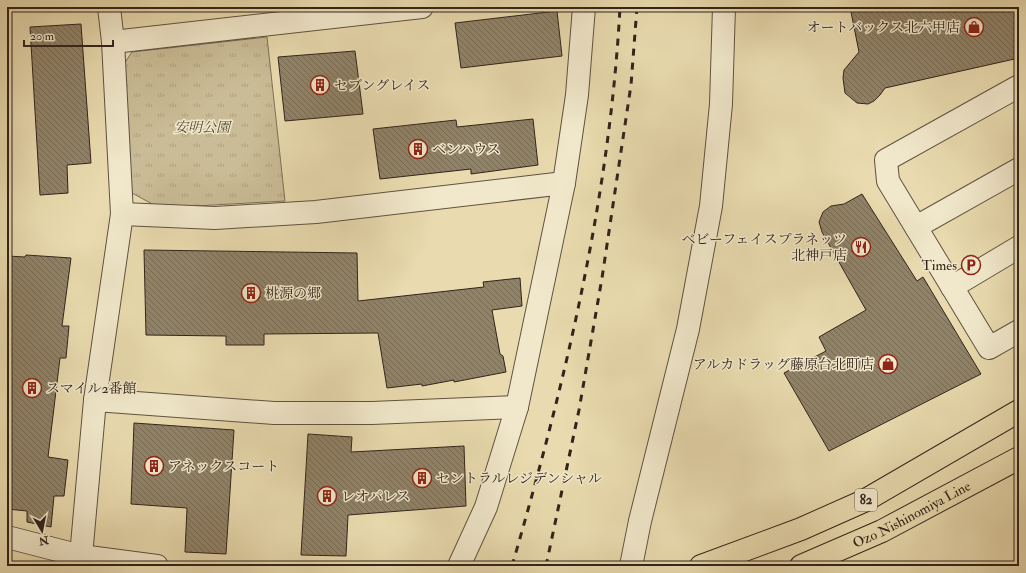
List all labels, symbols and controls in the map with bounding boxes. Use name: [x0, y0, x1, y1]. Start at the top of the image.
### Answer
shop icon: オートバックス北六甲店: [963, 16, 985, 38]
place label: オートバックス北六甲店: [806, 19, 960, 36]
scale bar: [24, 22, 113, 48]
text: 20 m: [30, 29, 55, 44]
building icon: セブングレイス: [309, 74, 331, 96]
place label: セブングレイス: [334, 77, 430, 94]
park label: 安明公園: [174, 119, 232, 136]
building icon: ベンハウス: [407, 138, 429, 160]
place label: ベンハウス: [432, 141, 501, 158]
place label: ベビーフェイスプラネッツ 北神戸店: [682, 231, 847, 264]
restaurant icon: ベビーフェイスプラネッツ 北神戸店: [850, 236, 872, 258]
parking icon: Times: [960, 254, 982, 276]
place label: Times: [922, 257, 957, 274]
building icon: 桃源の郷: [240, 282, 262, 304]
place label: 桃源の郷: [265, 285, 321, 302]
shop icon: アルカドラッグ藤原台北町店: [877, 353, 899, 375]
place label: アルカドラッグ藤原台北町店: [693, 356, 874, 373]
building icon: スマイル2番館: [21, 377, 43, 399]
place label: スマイル2番館: [46, 380, 137, 397]
building icon: アネックスコート: [143, 455, 165, 477]
place label: アネックスコート: [168, 458, 279, 475]
building icon: セントラルレジデンシャル: [411, 467, 433, 489]
place label: セントラルレジデンシャル: [436, 470, 602, 487]
street label: Ozo Nishinomiya Line: [850, 477, 973, 551]
building icon: レオパレス: [316, 485, 338, 507]
place label: レオパレス: [341, 488, 410, 505]
road number: 82: [855, 489, 877, 511]
north arrow: [22, 511, 62, 551]
text: N: [37, 533, 51, 548]

